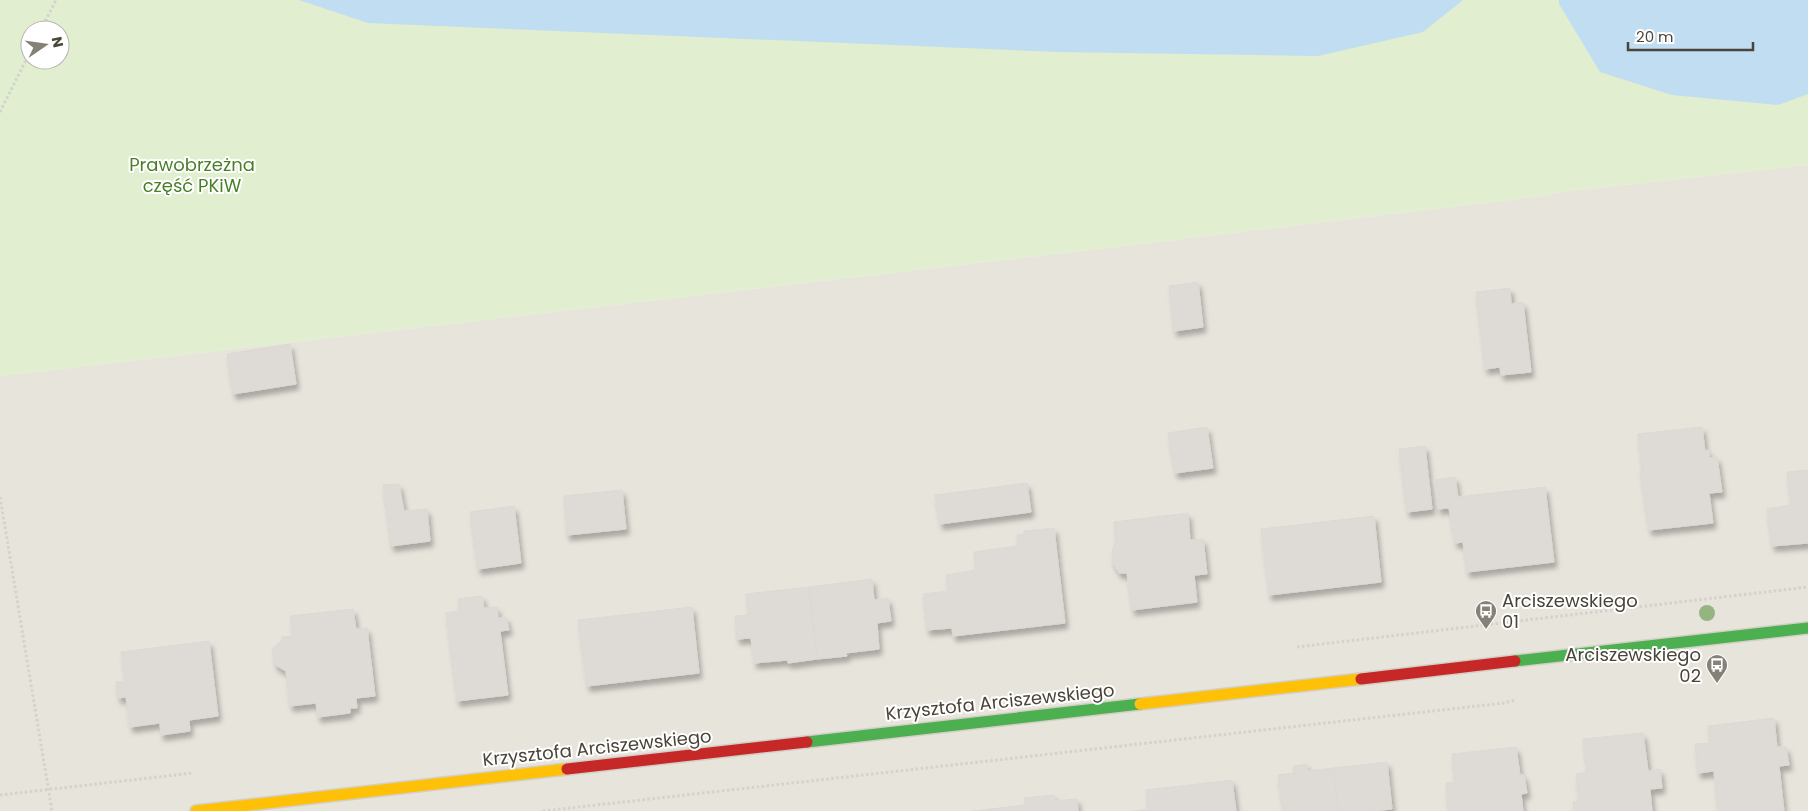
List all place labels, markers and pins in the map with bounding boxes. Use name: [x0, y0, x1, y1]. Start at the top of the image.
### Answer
place label: Arciszewskiego 01: [1502, 588, 1638, 634]
bus stop icon: Arciszewskiego 01: [1474, 599, 1498, 630]
place label: Arciszewskiego 02: [1565, 642, 1701, 688]
bus stop icon: Arciszewskiego 02: [1705, 653, 1729, 684]

